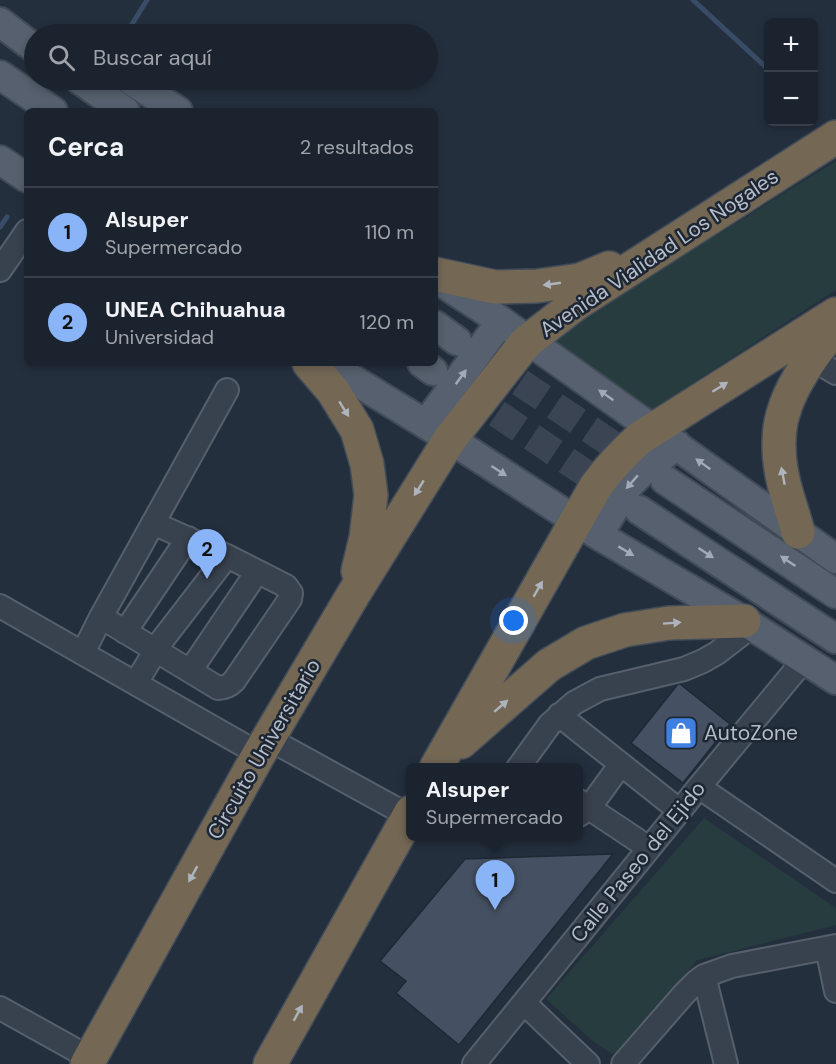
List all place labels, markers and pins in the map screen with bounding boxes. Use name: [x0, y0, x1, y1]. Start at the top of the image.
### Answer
pin: 2: [188, 530, 226, 579]
shop icon: AutoZone: [663, 715, 699, 751]
place label: AutoZone: [704, 719, 798, 747]
pin: 1: [476, 860, 514, 910]

